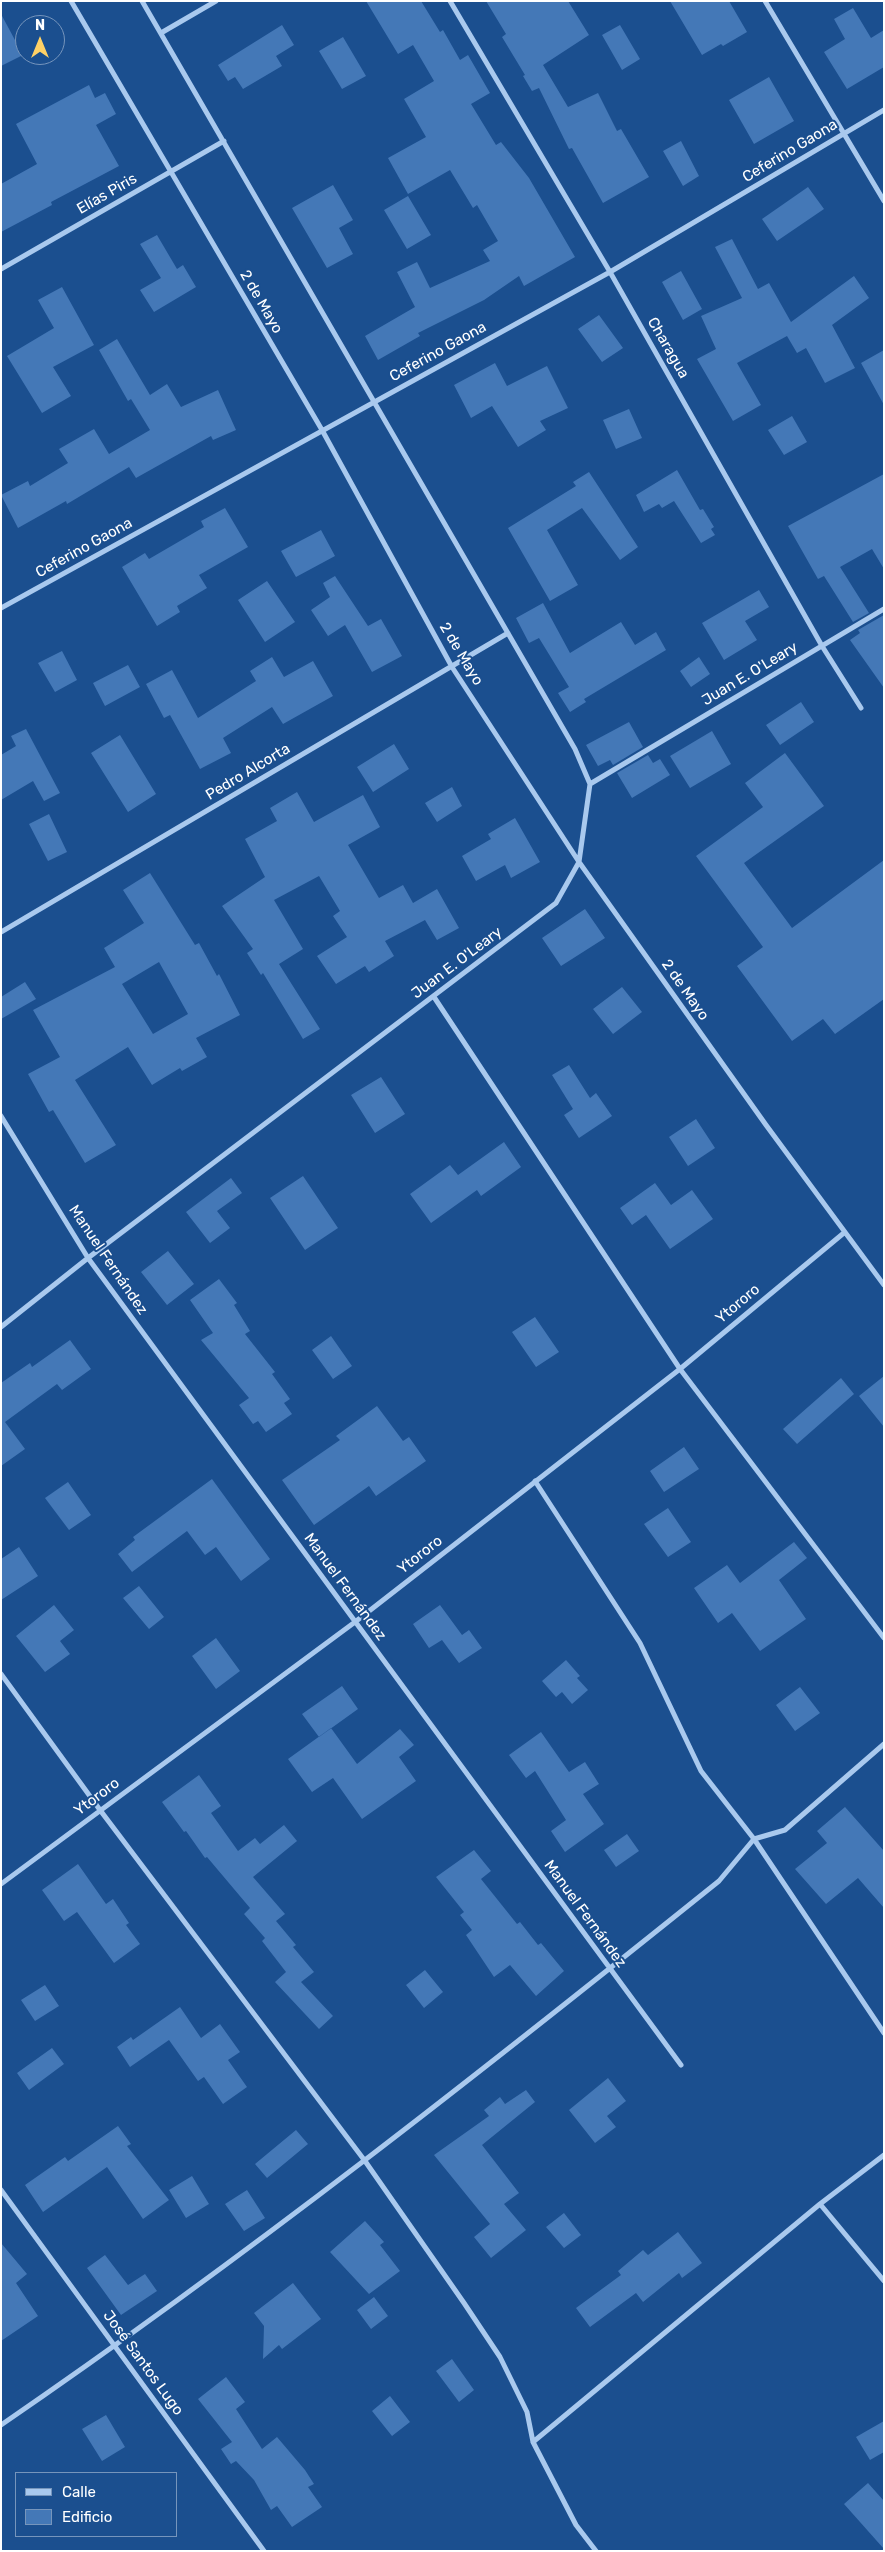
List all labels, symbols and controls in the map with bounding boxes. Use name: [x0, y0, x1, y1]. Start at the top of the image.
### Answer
north arrow: [15, 15, 65, 65]
text: N: [35, 17, 45, 34]
street label: Ceferino Gaona: [739, 116, 841, 186]
street label: Elías Piris: [74, 170, 140, 218]
street label: 2 de Mayo: [236, 267, 286, 337]
street label: Charagua: [643, 314, 693, 382]
street label: Ceferino Gaona: [387, 318, 489, 386]
street label: Ceferino Gaona: [33, 514, 135, 582]
street label: 2 de Mayo: [435, 619, 487, 689]
street label: Juan E. O'Leary: [699, 638, 801, 710]
street label: Pedro Alcorta: [203, 740, 293, 804]
street label: Juan E. O'Leary: [408, 923, 506, 1003]
street label: 2 de Mayo: [658, 956, 712, 1024]
street label: Manuel Fernández: [65, 1202, 151, 1318]
street label: Ytororo: [712, 1280, 764, 1328]
street label: Manuel Fernández: [300, 1530, 390, 1644]
street label: Ytororo: [394, 1532, 446, 1578]
street label: Ytororo: [71, 1774, 123, 1820]
street label: Manuel Fernández: [540, 1857, 630, 1971]
street label: José Santos Lugo: [99, 2307, 187, 2419]
legend: [15, 2472, 178, 2537]
text: Calle: [62, 2483, 96, 2501]
text: Edificio: [62, 2508, 112, 2526]

